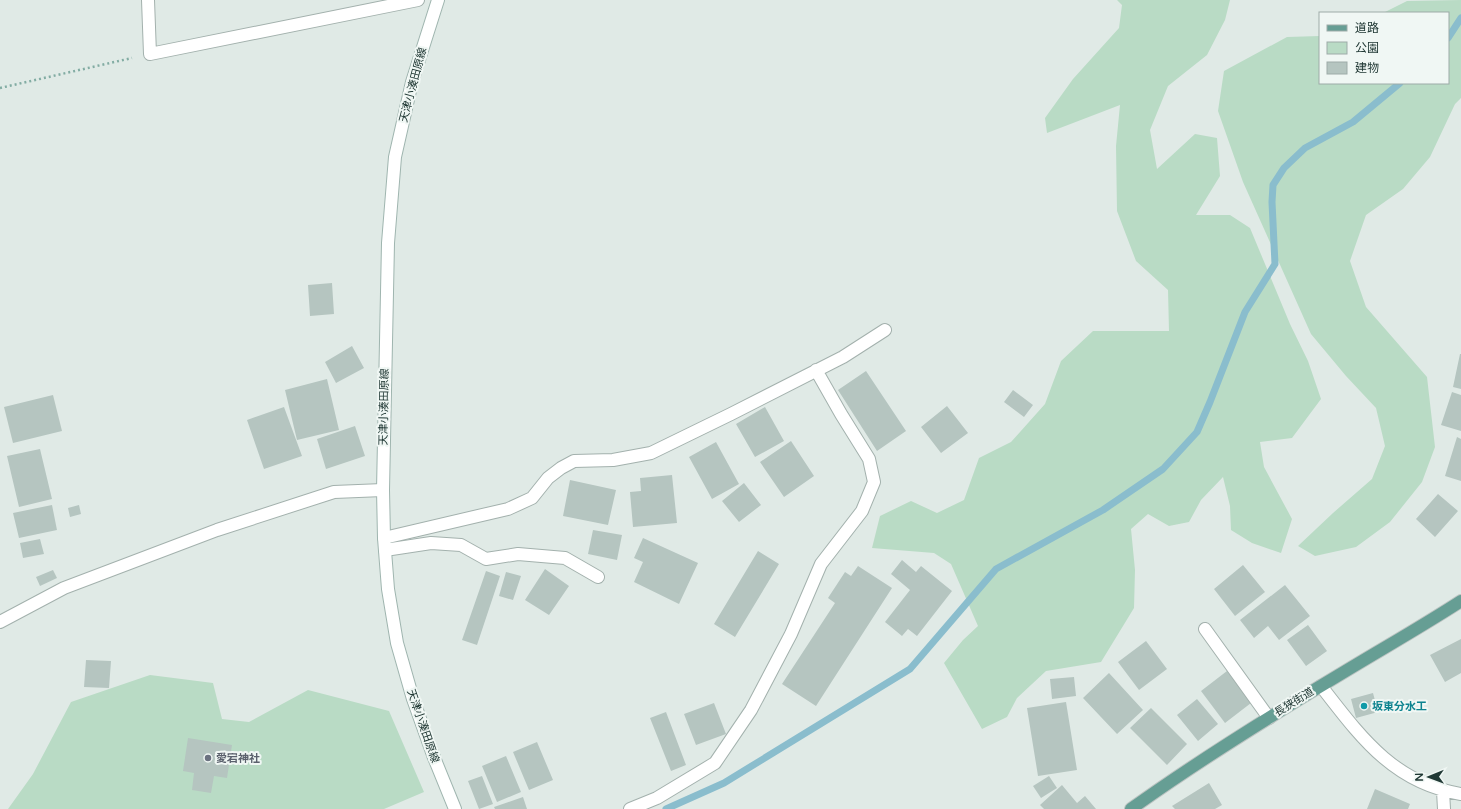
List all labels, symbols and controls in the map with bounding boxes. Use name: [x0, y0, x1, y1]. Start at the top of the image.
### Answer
legend: [1319, 12, 1449, 84]
text: 道路: [1355, 21, 1379, 35]
text: 公園: [1355, 41, 1379, 55]
street label: 天津小湊田原線: [397, 46, 429, 124]
text: 建物: [1355, 61, 1379, 75]
street label: 天津小湊田原線: [377, 368, 391, 446]
street label: 長狭街道: [1272, 685, 1316, 719]
street label: 天津小湊田原線: [404, 687, 442, 765]
place label: 坂東分水工: [1372, 700, 1427, 713]
marker: 坂東分水工: [1359, 701, 1369, 711]
place label: 愛宕神社: [216, 752, 260, 765]
marker: 愛宕神社: [203, 753, 213, 763]
north arrow: [1409, 757, 1449, 797]
text: N: [1413, 773, 1426, 782]

